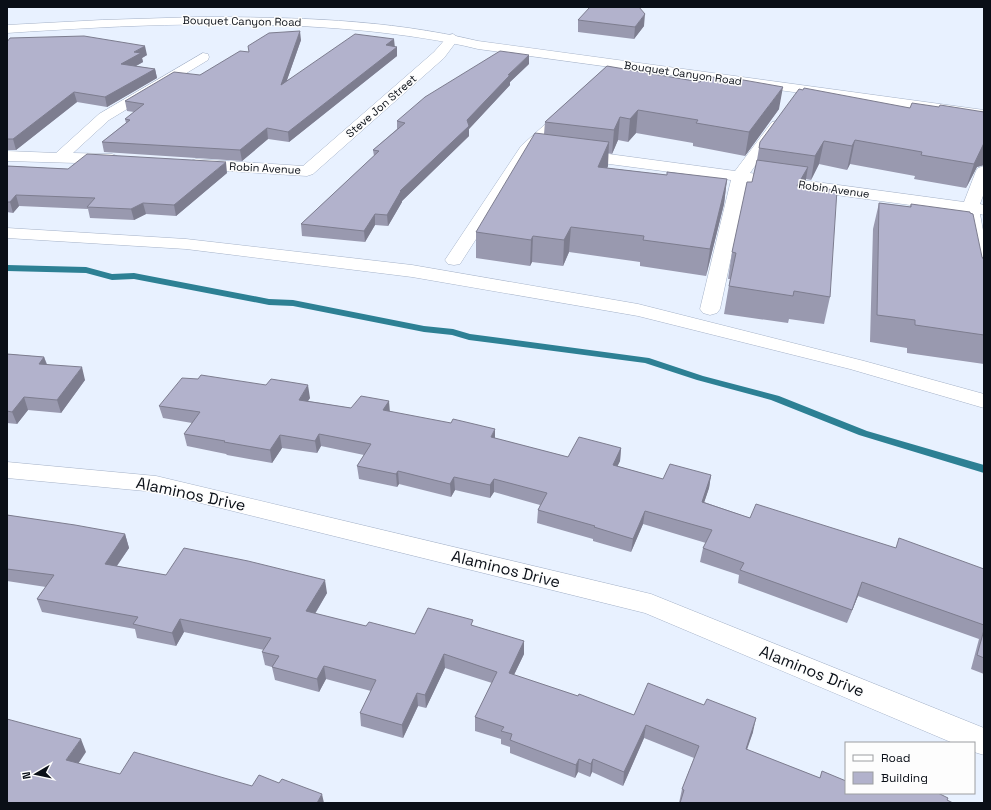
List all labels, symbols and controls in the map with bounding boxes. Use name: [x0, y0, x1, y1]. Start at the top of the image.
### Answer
street label: Bouquet Canyon Road: [182, 13, 302, 29]
street label: Bouquet Canyon Road: [623, 58, 743, 88]
street label: Steve Jon Street: [343, 71, 419, 141]
street label: Robin Avenue: [229, 159, 301, 177]
street label: Robin Avenue: [797, 177, 871, 201]
street label: Alaminos Drive: [134, 472, 248, 516]
street label: Alaminos Drive: [449, 545, 563, 593]
street label: Alaminos Drive: [756, 640, 868, 702]
legend: [845, 742, 975, 794]
text: Road: [881, 750, 910, 766]
north arrow: [16, 754, 56, 794]
text: Building: [881, 770, 928, 786]
text: N: [19, 771, 34, 780]

